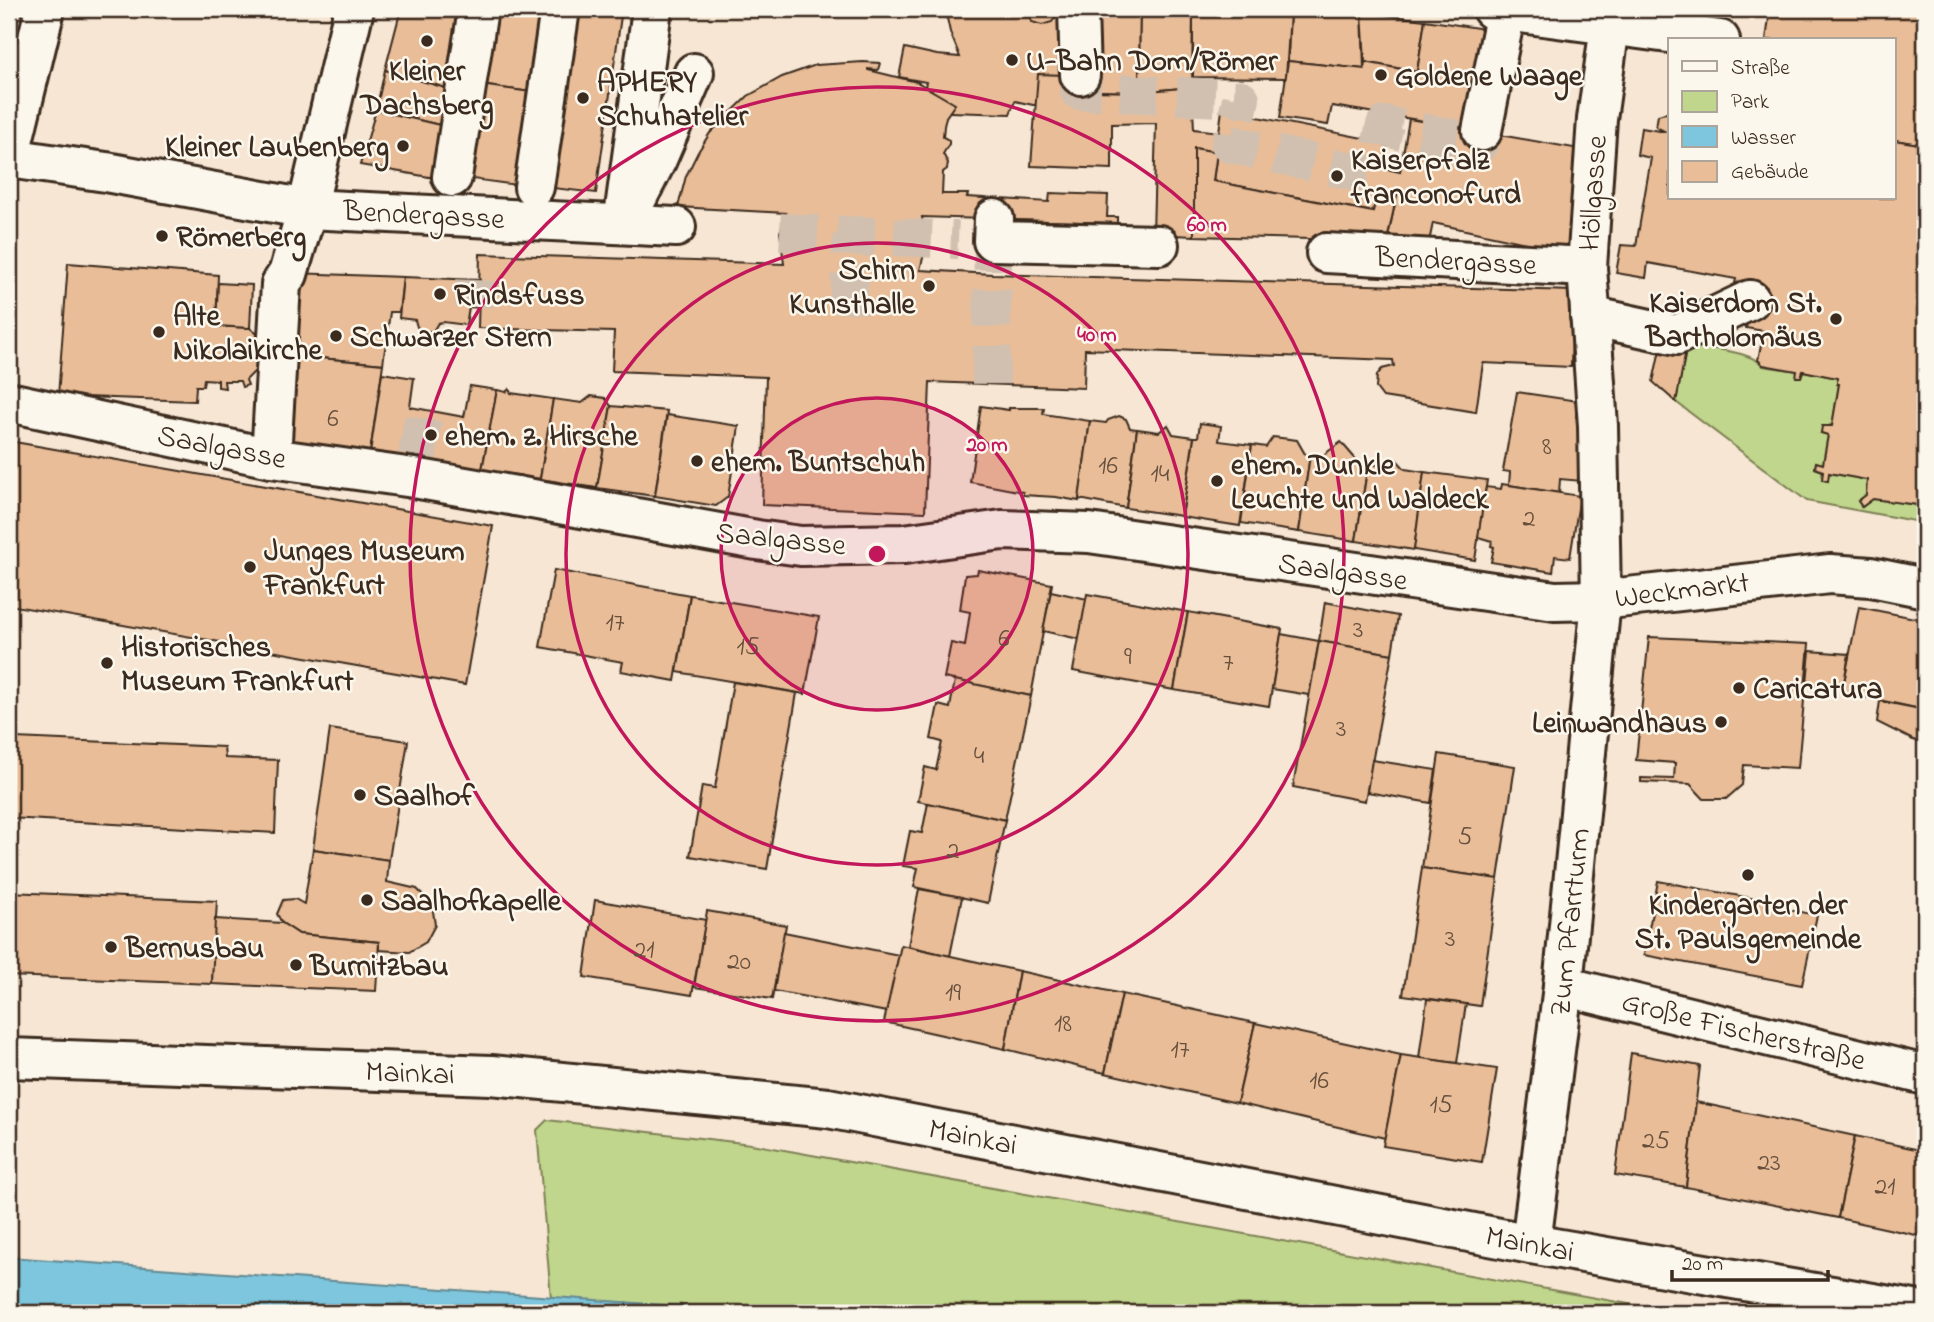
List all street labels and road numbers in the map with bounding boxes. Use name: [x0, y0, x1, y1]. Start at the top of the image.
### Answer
street label: Höllgasse: [1569, 133, 1621, 253]
street label: Bendergasse: [341, 191, 506, 243]
street label: Bendergasse: [1373, 237, 1538, 289]
street label: Saalgasse: [153, 415, 290, 483]
street label: Saalgasse: [714, 512, 848, 570]
street label: Saalgasse: [1275, 543, 1411, 605]
street label: Weckmarkt: [1613, 562, 1752, 622]
street label: Zum Pfarrturm: [1540, 826, 1604, 1019]
street label: Große Fischerstraße: [1617, 981, 1870, 1085]
street label: Mainkai: [364, 1051, 455, 1099]
street label: Mainkai: [924, 1109, 1020, 1169]
street label: Mainkai: [1481, 1216, 1577, 1276]

